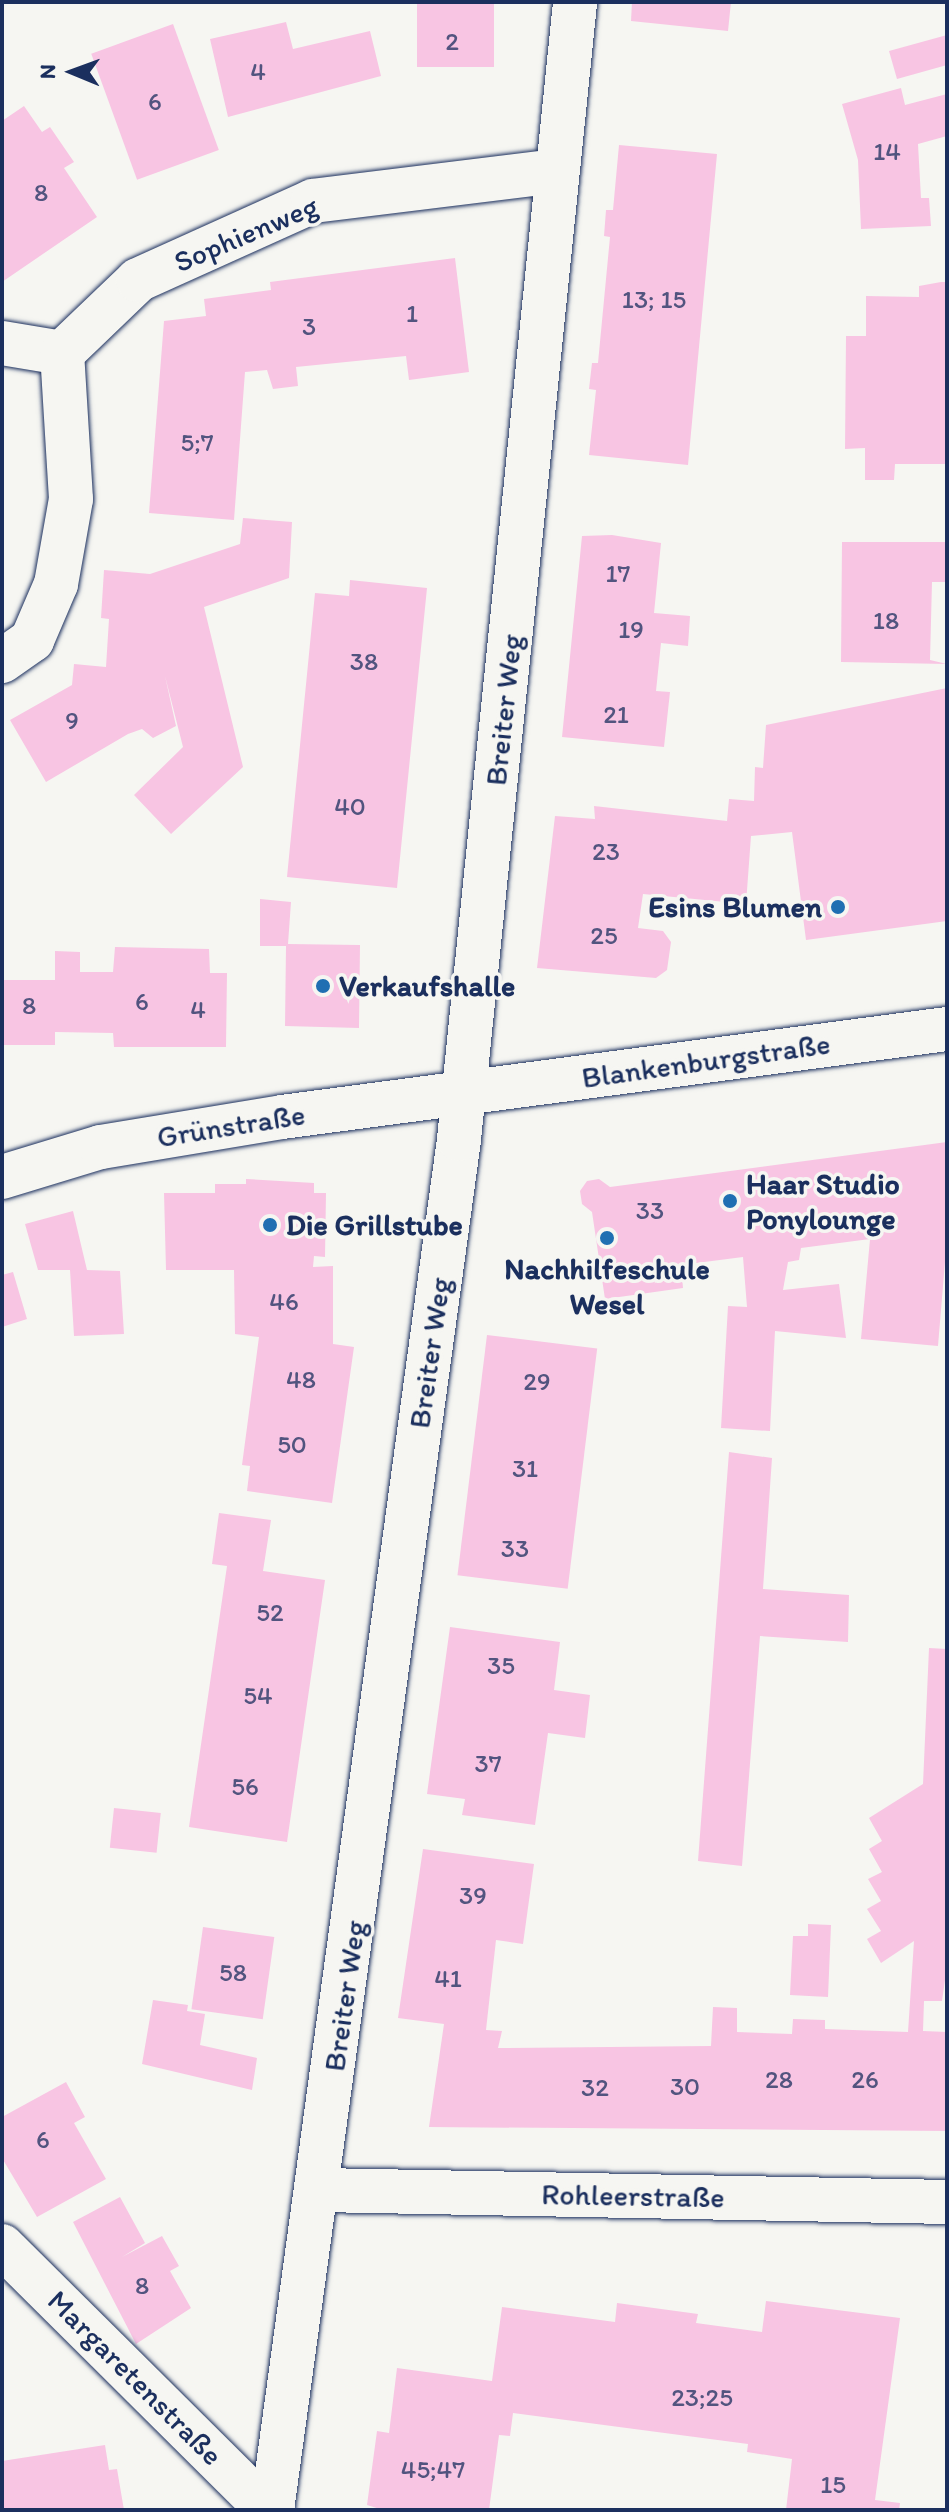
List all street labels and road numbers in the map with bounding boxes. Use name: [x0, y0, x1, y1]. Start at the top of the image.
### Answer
street label: Sophienweg: [169, 188, 323, 280]
street label: Breiter Weg: [478, 633, 530, 787]
street label: Blankenburgstraße: [579, 1026, 833, 1096]
street label: Grünstraße: [154, 1097, 308, 1155]
street label: Breiter Weg: [402, 1275, 458, 1431]
street label: Breiter Weg: [317, 1918, 373, 2074]
street label: Rohleerstraße: [541, 2176, 725, 2216]
street label: Margaretenstraße: [40, 2283, 230, 2473]

